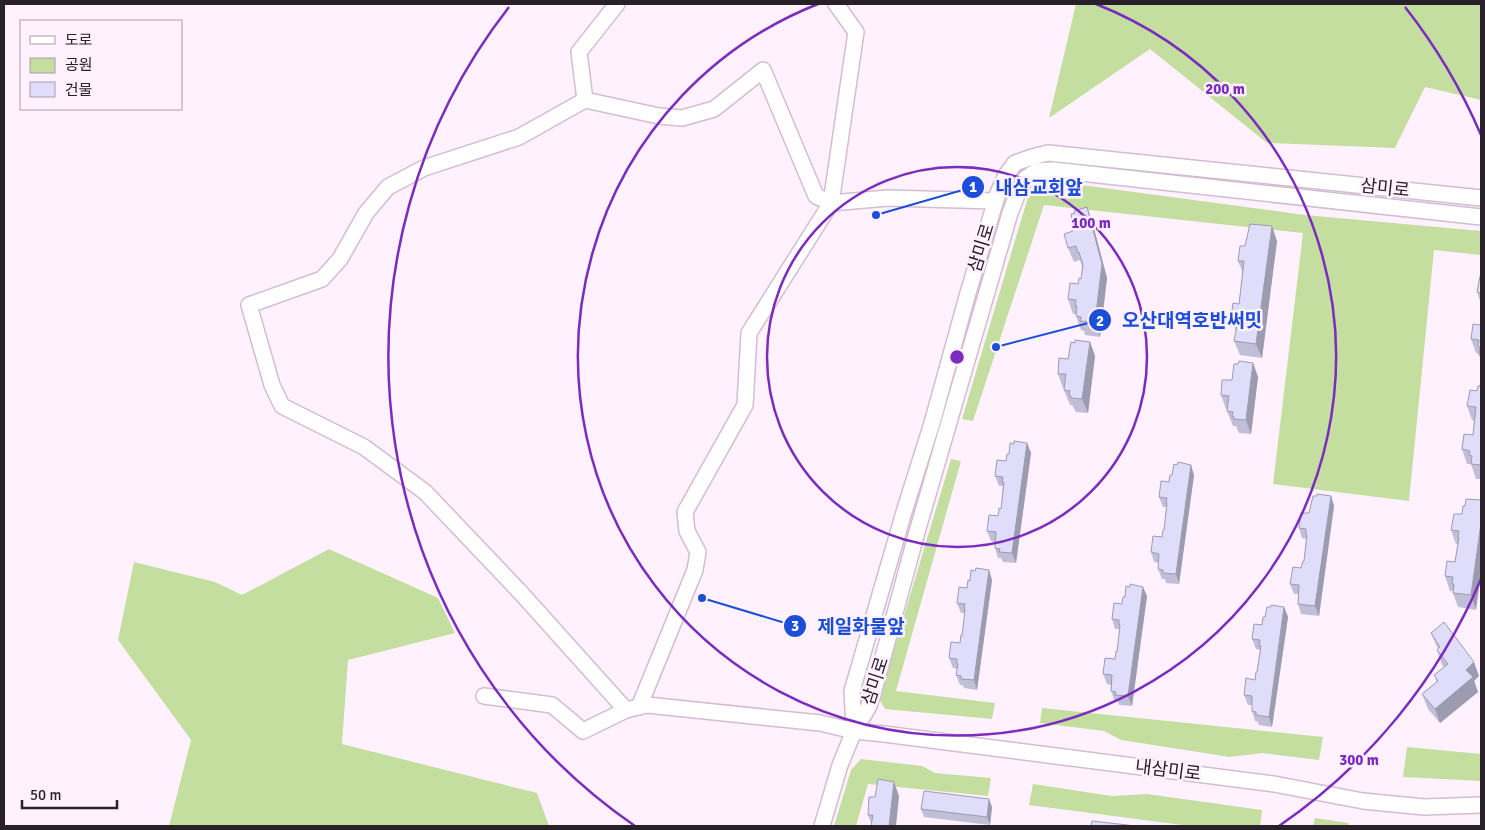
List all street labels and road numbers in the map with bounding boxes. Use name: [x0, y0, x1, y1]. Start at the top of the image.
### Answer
street label: 삼미로: [1359, 174, 1411, 202]
street label: 삼미로: [963, 221, 999, 275]
street label: 삼미로: [857, 654, 893, 708]
street label: 내삼미로: [1134, 755, 1202, 785]

